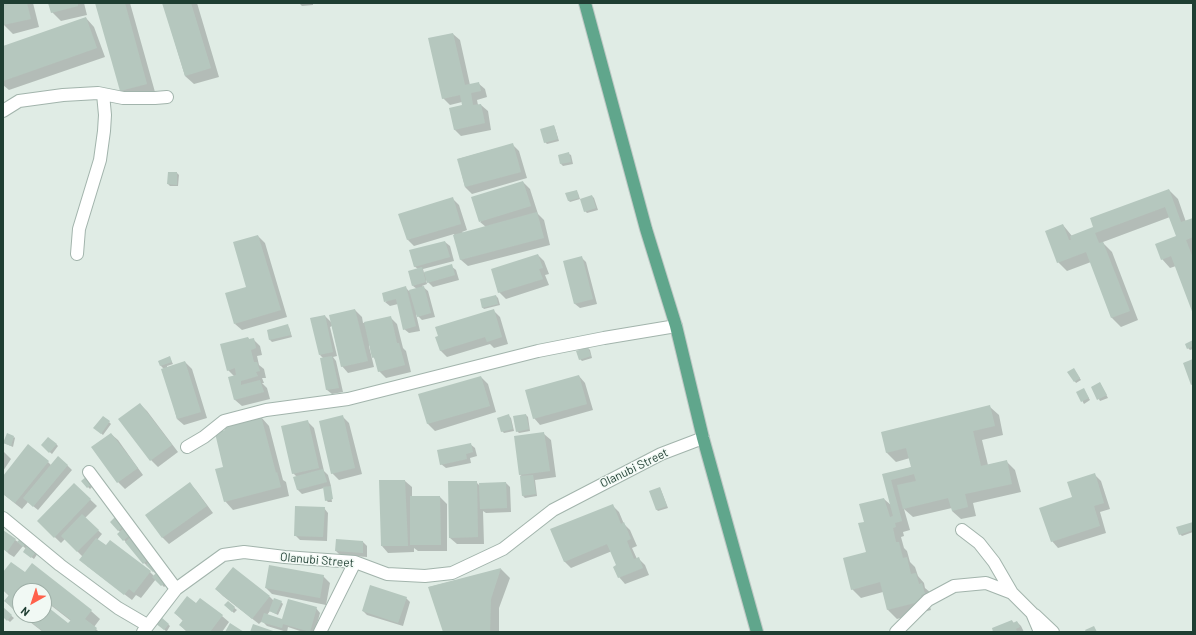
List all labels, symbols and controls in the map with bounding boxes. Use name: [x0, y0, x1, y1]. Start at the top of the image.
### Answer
street label: Olanubi Street: [598, 445, 670, 491]
street label: Olanubi Street: [279, 550, 355, 570]
north arrow: [12, 583, 52, 623]
text: N: [18, 605, 32, 619]

